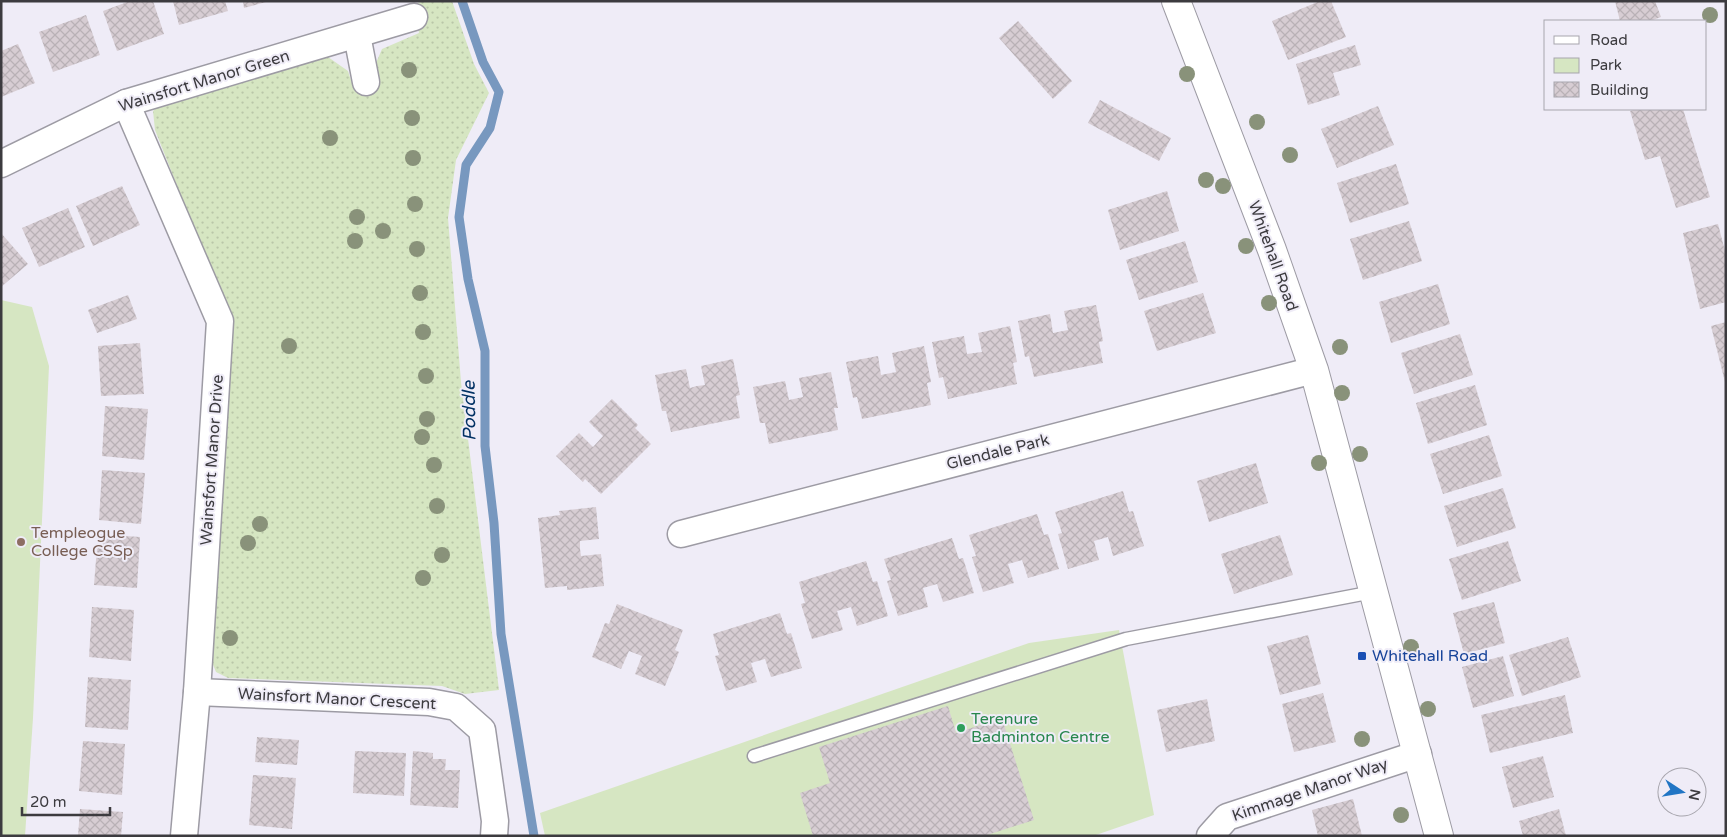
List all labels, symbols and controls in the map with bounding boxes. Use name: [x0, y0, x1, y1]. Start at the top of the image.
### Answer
legend: [1544, 20, 1707, 110]
text: Road: [1590, 31, 1628, 49]
street label: Wainsfort Manor Green: [116, 45, 292, 117]
text: Park: [1590, 56, 1622, 74]
text: Building: [1590, 81, 1649, 99]
street label: Whitehall Road: [1244, 198, 1302, 314]
street label: Wainsfort Manor Drive: [196, 374, 228, 546]
water label: Poddle: [457, 380, 481, 441]
street label: Glendale Park: [944, 429, 1052, 474]
place label: Templeogue College CSSp: [31, 523, 133, 561]
marker: Templeogue College CSSp: [15, 536, 27, 548]
place label: Whitehall Road: [1372, 646, 1488, 666]
marker: Whitehall Road: [1356, 650, 1368, 662]
street label: Wainsfort Manor Crescent: [237, 684, 437, 714]
place label: Terenure Badminton Centre: [971, 709, 1110, 747]
marker: Terenure Badminton Centre: [955, 722, 967, 734]
street label: Kimmage Manor Way: [1229, 754, 1391, 826]
north arrow: [1657, 767, 1707, 817]
scale bar: [22, 784, 110, 816]
text: N: [1685, 787, 1704, 802]
text: 20 m: [30, 793, 67, 811]

